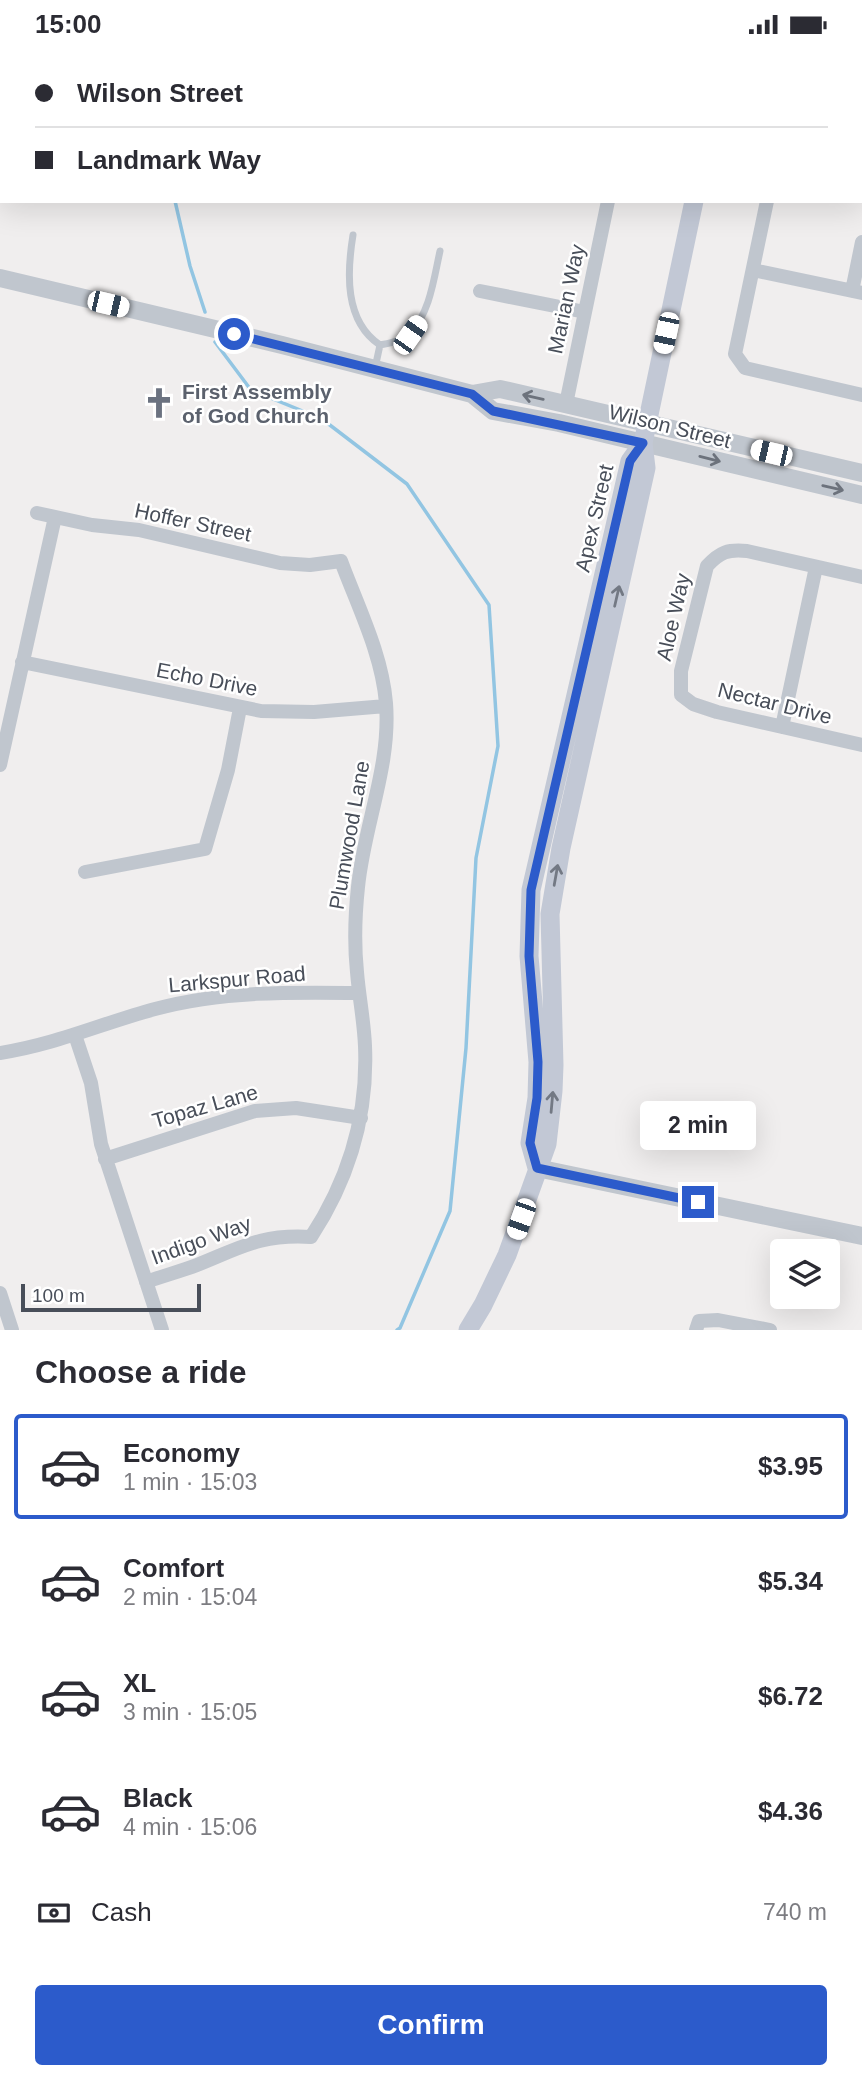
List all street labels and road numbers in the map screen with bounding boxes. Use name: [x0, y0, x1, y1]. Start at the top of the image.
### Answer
street label: Marian Way: [543, 242, 589, 356]
street label: Wilson Street: [607, 400, 734, 452]
street label: Apex Street: [570, 462, 618, 574]
street label: Hoffer Street: [133, 498, 254, 546]
street label: Aloe Way: [652, 571, 694, 663]
street label: Echo Drive: [154, 658, 260, 700]
street label: Nectar Drive: [716, 678, 834, 728]
street label: Plumwood Lane: [325, 759, 373, 911]
street label: Larkspur Road: [167, 962, 307, 996]
street label: Topaz Lane: [150, 1080, 260, 1132]
street label: Indigo Way: [148, 1211, 254, 1269]

